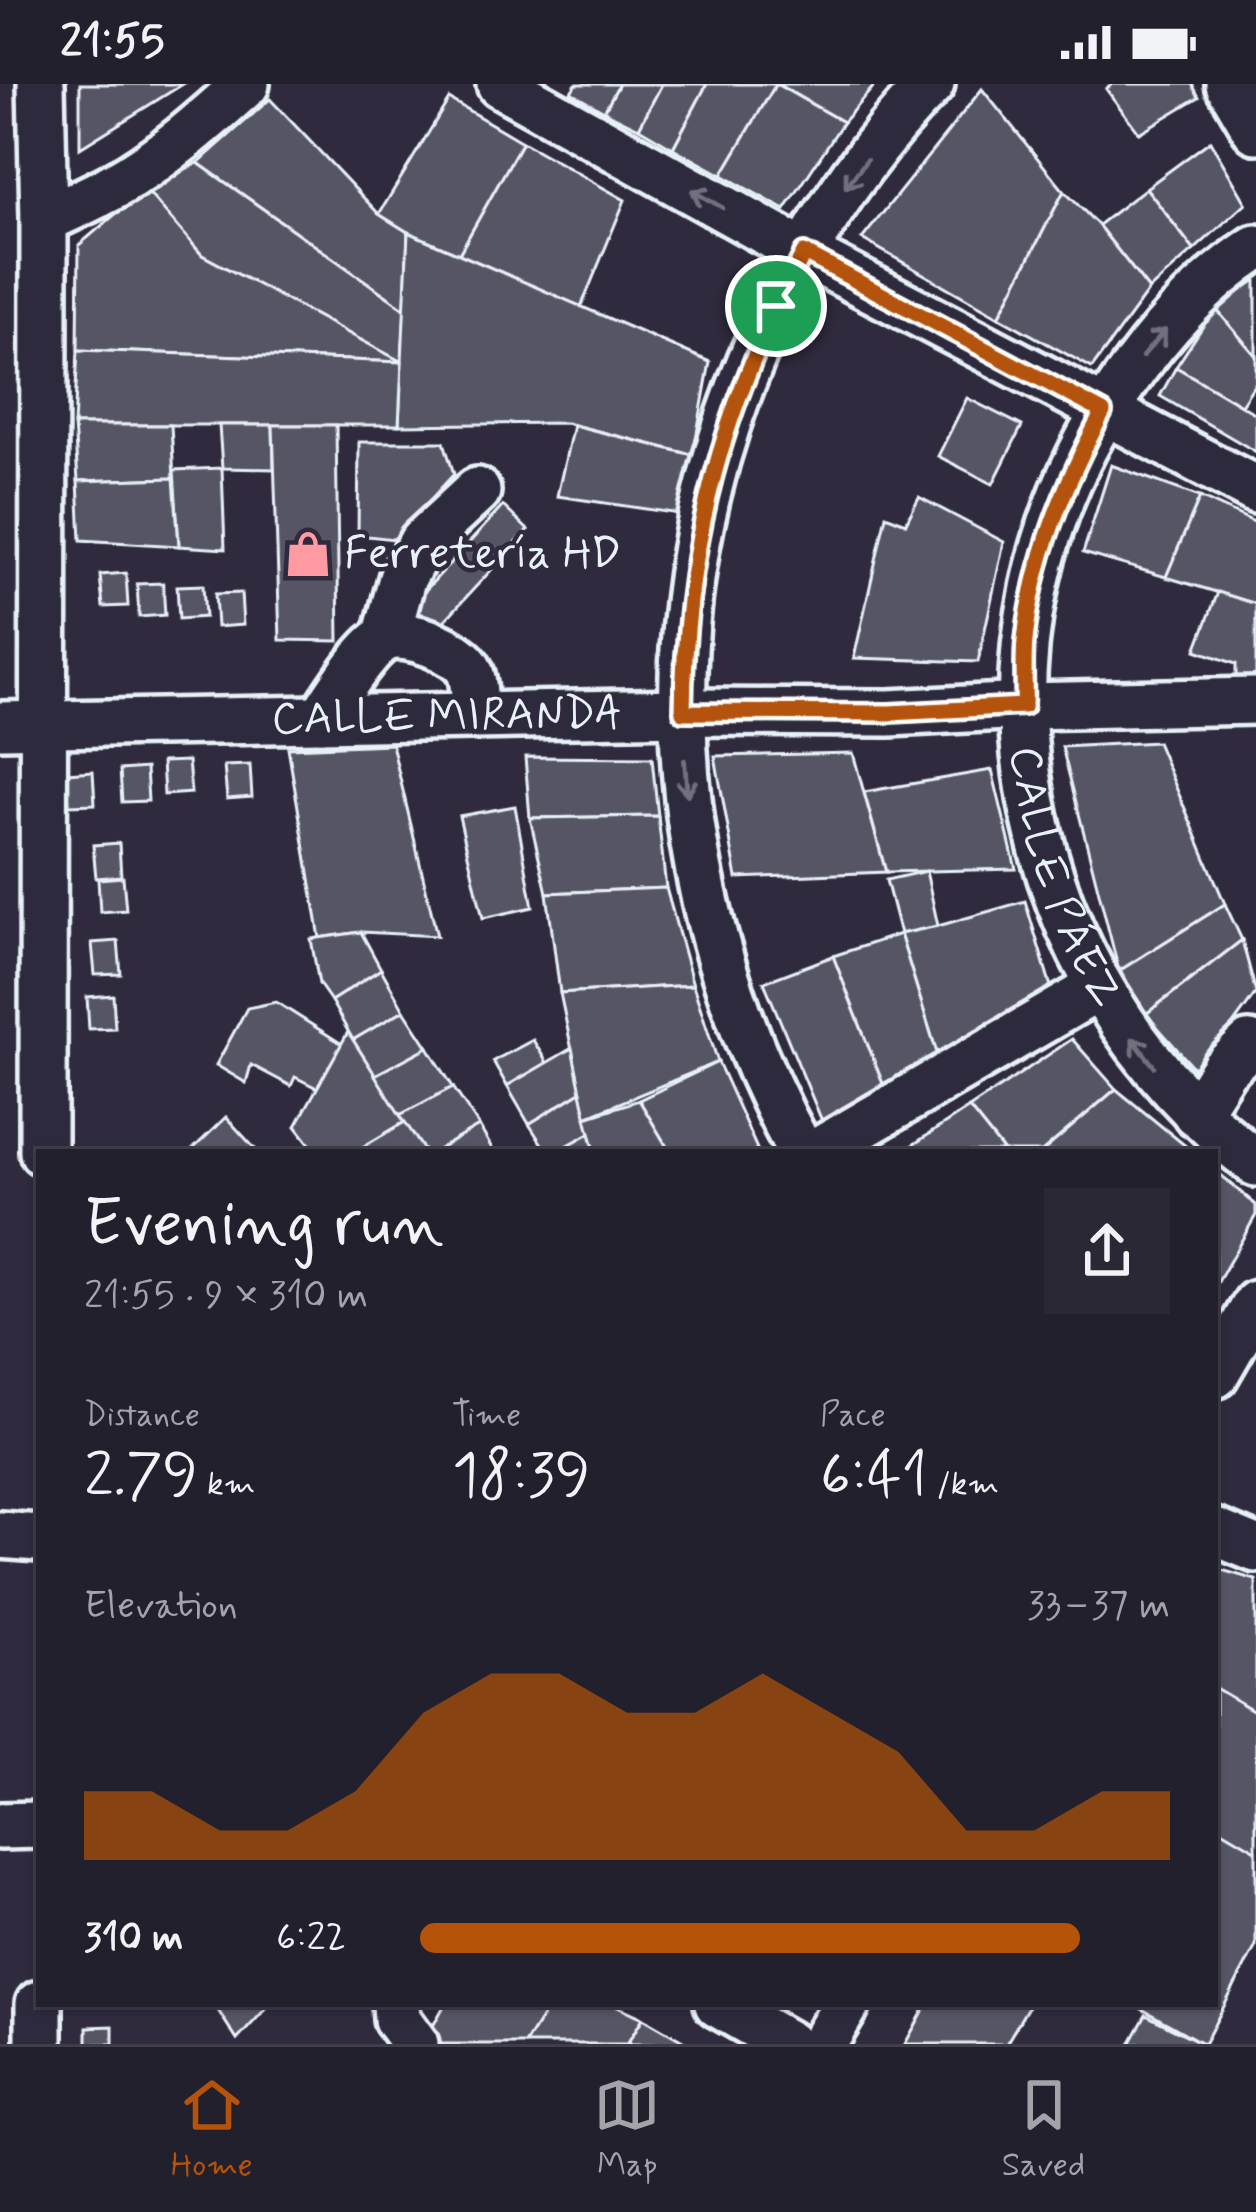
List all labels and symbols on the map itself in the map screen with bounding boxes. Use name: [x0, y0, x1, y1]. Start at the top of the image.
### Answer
one-way arrow: [844, 157, 870, 190]
one-way arrow: [691, 187, 726, 211]
pin: [725, 255, 827, 357]
one-way arrow: [1140, 328, 1168, 359]
place label: Ferretería HD: [344, 525, 621, 584]
shop icon: Ferretería HD: [283, 529, 333, 579]
street label: CALLE MIRANDA: [271, 684, 623, 749]
street label: CALLE PÁEZ: [995, 743, 1135, 1018]
one-way arrow: [675, 758, 698, 797]
one-way arrow: [1130, 1036, 1157, 1068]

